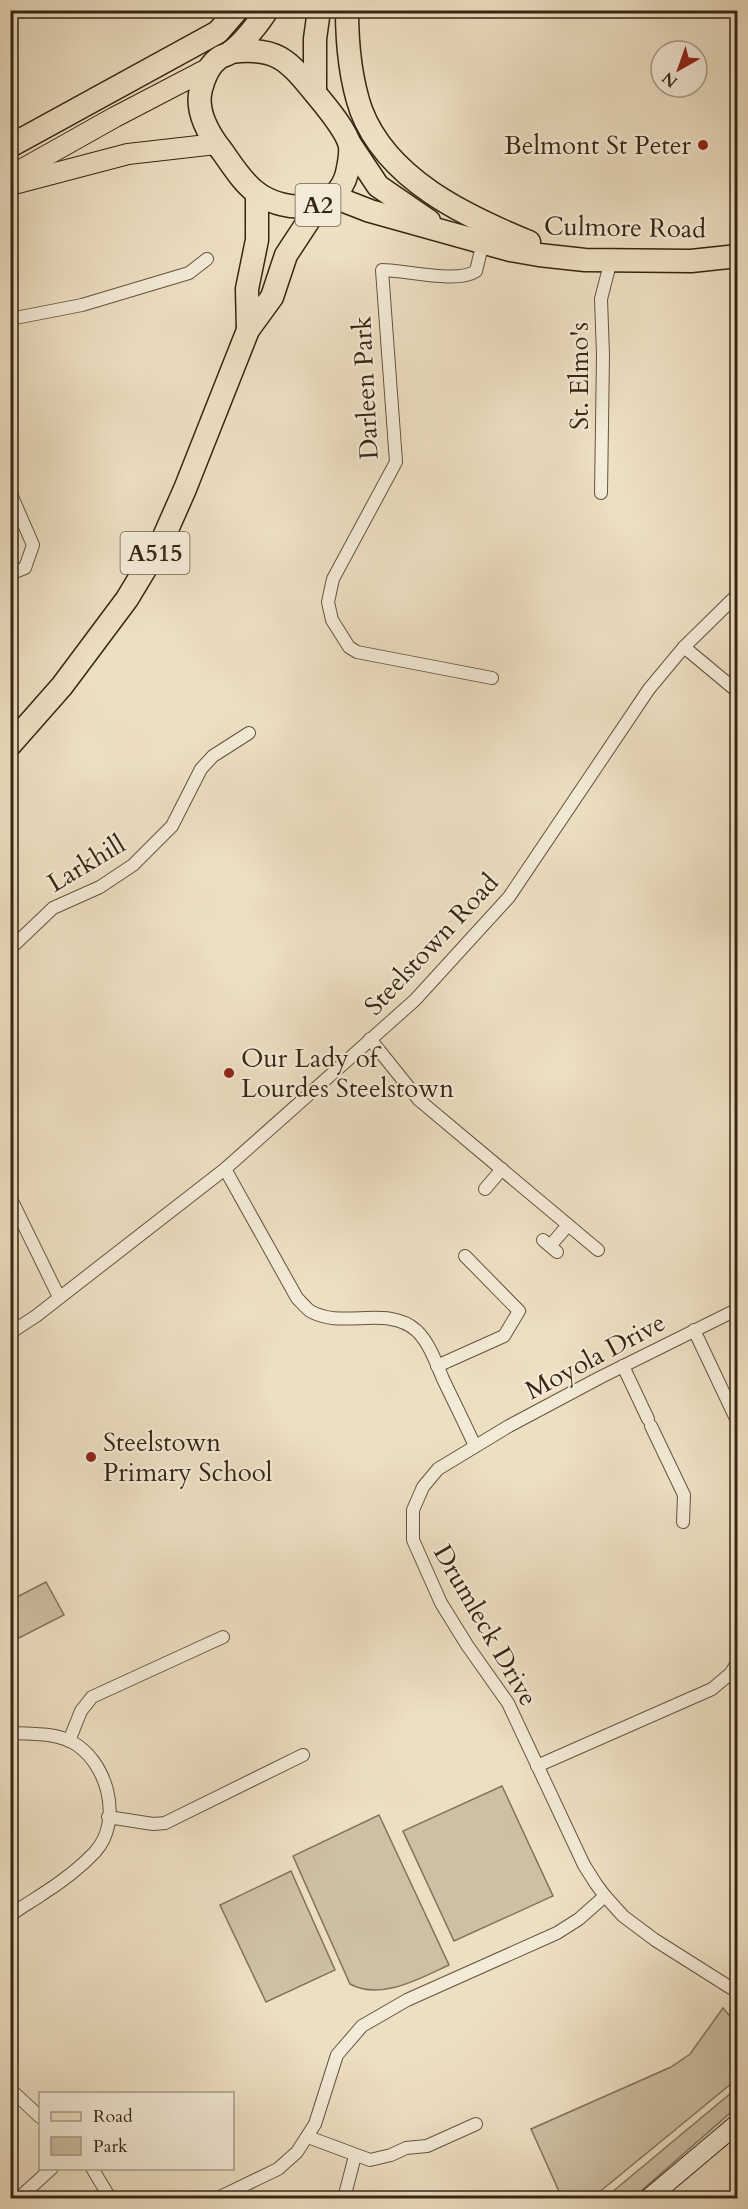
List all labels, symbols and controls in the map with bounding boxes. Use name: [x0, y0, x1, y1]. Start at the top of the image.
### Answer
north arrow: [649, 39, 709, 99]
text: N: [658, 67, 682, 93]
place label: Belmont St Peter: [504, 128, 692, 163]
marker: Belmont St Peter: [696, 138, 710, 152]
road number: A2: [296, 184, 340, 226]
street label: Culmore Road: [544, 209, 707, 246]
street label: Darleen Park: [344, 315, 387, 461]
street label: St. Elmo's: [562, 322, 597, 430]
road number: A515: [120, 532, 190, 574]
street label: Larkhill: [41, 826, 132, 900]
street label: Steelstown Road: [356, 866, 506, 1023]
place label: Our Lady of Lourdes Steelstown: [241, 1041, 454, 1106]
marker: Our Lady of Lourdes Steelstown: [222, 1066, 236, 1080]
street label: Moyola Drive: [519, 1305, 671, 1408]
place label: Steelstown Primary School: [103, 1425, 273, 1490]
marker: Steelstown Primary School: [84, 1450, 98, 1464]
street label: Drumleck Drive: [425, 1538, 546, 1712]
legend: [39, 2092, 234, 2170]
text: Road: [93, 2104, 133, 2129]
text: Park: [93, 2134, 128, 2159]

